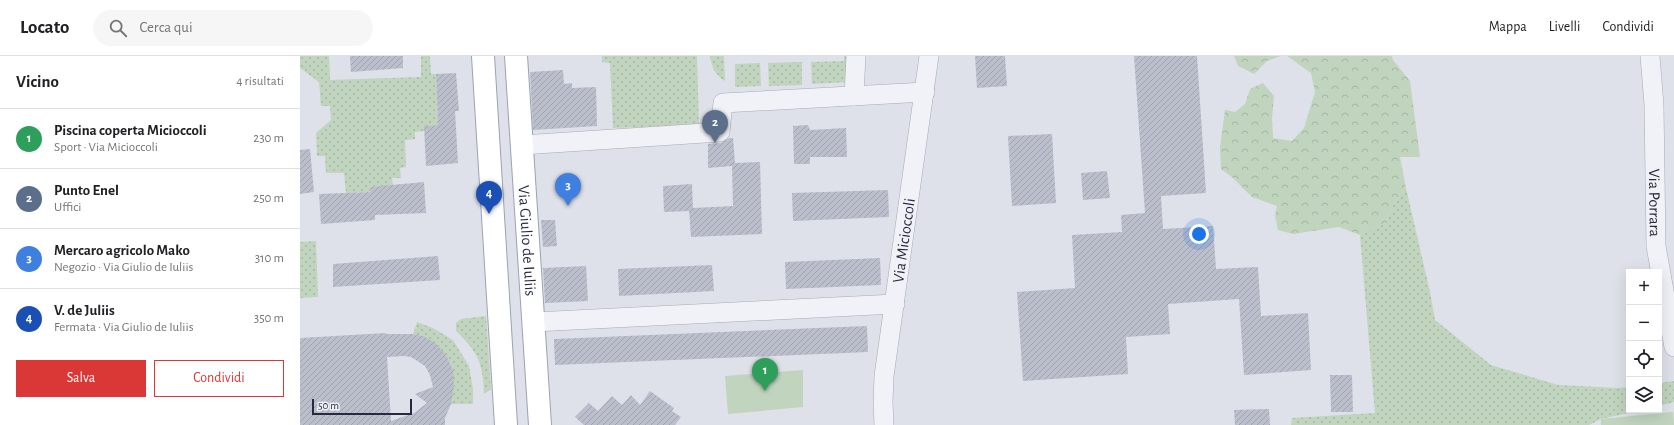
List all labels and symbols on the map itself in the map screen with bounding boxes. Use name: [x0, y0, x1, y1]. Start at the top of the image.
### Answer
pin: 2: [702, 110, 728, 143]
street label: Via Porrara: [1646, 169, 1663, 237]
pin: 3: [555, 173, 581, 206]
pin: 4: [476, 181, 502, 214]
street label: Via Giulio de Iuliis: [515, 185, 539, 297]
street label: Via Micioccoli: [890, 197, 918, 284]
your location: [1189, 224, 1209, 244]
pin: 1: [752, 358, 778, 391]
scale bar: [312, 397, 412, 416]

